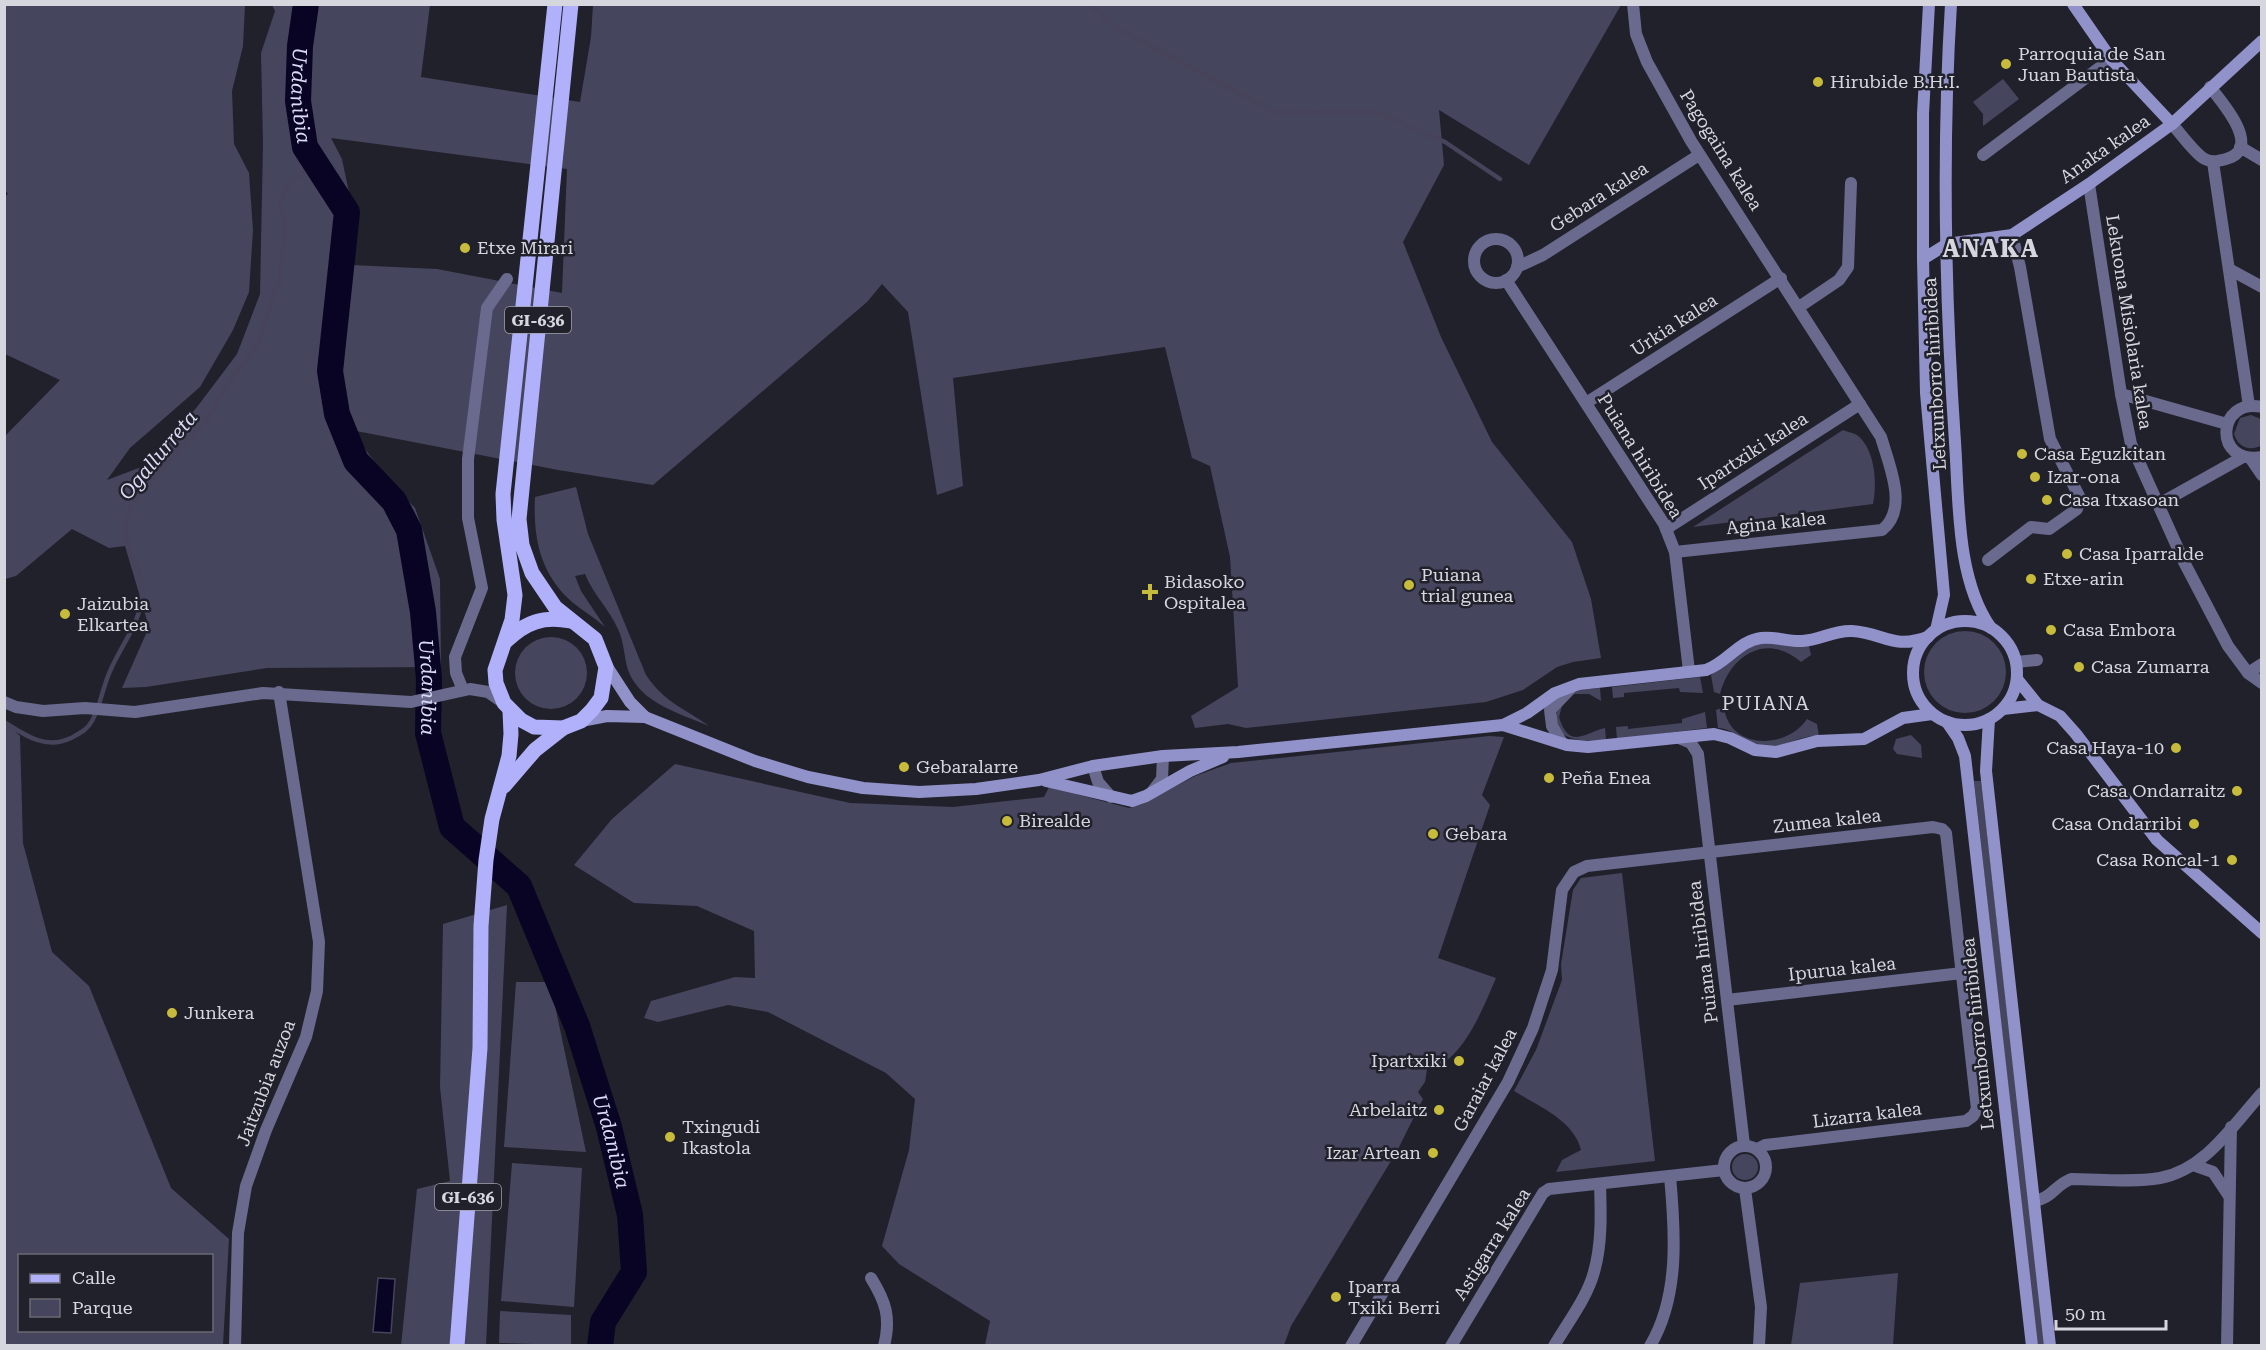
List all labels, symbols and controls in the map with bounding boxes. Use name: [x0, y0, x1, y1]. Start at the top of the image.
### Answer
place label: Parroquia de San Juan Bautista: [2018, 43, 2166, 85]
water label: Urdanibia: [285, 47, 316, 145]
marker: Parroquia de San Juan Bautista: [1999, 57, 2013, 71]
place label: Hirubide B.H.I.: [1830, 71, 1960, 92]
marker: Hirubide B.H.I.: [1811, 75, 1825, 89]
street label: Pagogaina kalea: [1676, 85, 1767, 214]
street label: Anaka kalea: [2056, 110, 2154, 187]
street label: Gebara kalea: [1546, 157, 1652, 236]
street label: Lekuona Misiolaria kalea: [2102, 213, 2157, 431]
district label: ANAKA: [1942, 235, 2040, 263]
place label: Etxe Mirari: [477, 237, 573, 258]
marker: Etxe Mirari: [458, 241, 472, 255]
street label: Letxunborro hiribidea: [1919, 277, 1950, 471]
street label: Urkia kalea: [1627, 289, 1721, 360]
road number: GI-636: [505, 307, 571, 333]
street label: Puiana hiribidea: [1594, 389, 1687, 522]
water label: Ogallurreta: [114, 405, 202, 505]
street label: Ipartxiki kalea: [1694, 407, 1812, 494]
place label: Casa Eguzkitan: [2034, 443, 2166, 464]
marker: Casa Eguzkitan: [2015, 447, 2029, 461]
place label: Izar-ona: [2047, 466, 2120, 487]
marker: Izar-ona: [2028, 470, 2042, 484]
place label: Casa Itxasoan: [2059, 489, 2179, 510]
marker: Casa Itxasoan: [2040, 493, 2054, 507]
street label: Agina kalea: [1725, 507, 1827, 538]
place label: Casa Iparralde: [2079, 543, 2204, 564]
marker: Casa Iparralde: [2060, 547, 2074, 561]
place label: Puiana trial gunea: [1421, 564, 1514, 606]
place label: Etxe-arin: [2043, 568, 2124, 589]
place label: Bidasoko Ospitalea: [1164, 571, 1246, 613]
marker: Etxe-arin: [2024, 572, 2038, 586]
marker: Puiana trial gunea: [1402, 578, 1416, 592]
marker: Bidasoko Ospitalea: [1141, 583, 1159, 601]
place label: Jaizubia Elkartea: [77, 593, 149, 635]
marker: Jaizubia Elkartea: [58, 607, 72, 621]
place label: Casa Embora: [2063, 619, 2176, 640]
marker: Casa Embora: [2044, 623, 2058, 637]
water label: Urdanibia: [413, 638, 441, 736]
place label: Casa Zumarra: [2091, 656, 2210, 677]
marker: Casa Zumarra: [2072, 660, 2086, 674]
district label: PUIANA: [1721, 691, 1811, 715]
place label: Casa Haya-10: [2046, 737, 2164, 758]
marker: Casa Haya-10: [2169, 741, 2183, 755]
place label: Gebaralarre: [916, 756, 1018, 777]
marker: Gebaralarre: [897, 760, 911, 774]
place label: Peña Enea: [1561, 767, 1651, 788]
marker: Peña Enea: [1542, 771, 1556, 785]
place label: Casa Ondarraitz: [2087, 780, 2226, 801]
marker: Casa Ondarraitz: [2230, 784, 2244, 798]
street label: Zumea kalea: [1772, 804, 1882, 837]
place label: Birealde: [1019, 810, 1091, 831]
place label: Casa Ondarribi: [2051, 813, 2182, 834]
marker: Birealde: [1000, 814, 1014, 828]
marker: Casa Ondarribi: [2187, 817, 2201, 831]
place label: Gebara: [1445, 823, 1507, 844]
marker: Gebara: [1426, 827, 1440, 841]
place label: Casa Roncal-1: [2096, 849, 2220, 870]
marker: Casa Roncal-1: [2225, 853, 2239, 867]
street label: Puiana hiribidea: [1683, 879, 1722, 1025]
street label: Letxunborro hiribidea: [1957, 937, 1998, 1131]
street label: Ipurua kalea: [1787, 952, 1897, 985]
place label: Junkera: [184, 1002, 254, 1023]
marker: Junkera: [165, 1006, 179, 1020]
street label: Jaitzubia auzoa: [232, 1017, 299, 1149]
street label: Garaiar kalea: [1449, 1024, 1521, 1135]
place label: Ipartxiki: [1371, 1050, 1447, 1071]
marker: Ipartxiki: [1452, 1054, 1466, 1068]
water label: Urdanibia: [587, 1091, 635, 1191]
street label: Lizarra kalea: [1811, 1097, 1923, 1132]
place label: Arbelaitz: [1349, 1099, 1428, 1120]
marker: Arbelaitz: [1432, 1103, 1446, 1117]
place label: Txingudi Ikastola: [682, 1116, 761, 1158]
marker: Txingudi Ikastola: [663, 1130, 677, 1144]
place label: Izar Artean: [1326, 1142, 1421, 1163]
marker: Izar Artean: [1426, 1146, 1440, 1160]
road number: GI-636: [435, 1184, 501, 1210]
street label: Astigarra kalea: [1449, 1184, 1535, 1304]
legend: [18, 1254, 213, 1332]
text: Calle: [72, 1267, 116, 1288]
place label: Iparra Txiki Berri: [1348, 1276, 1440, 1318]
marker: Iparra Txiki Berri: [1329, 1290, 1343, 1304]
scale bar: [2056, 1293, 2166, 1331]
text: Parque: [72, 1297, 133, 1318]
text: 50 m: [2065, 1303, 2106, 1324]

